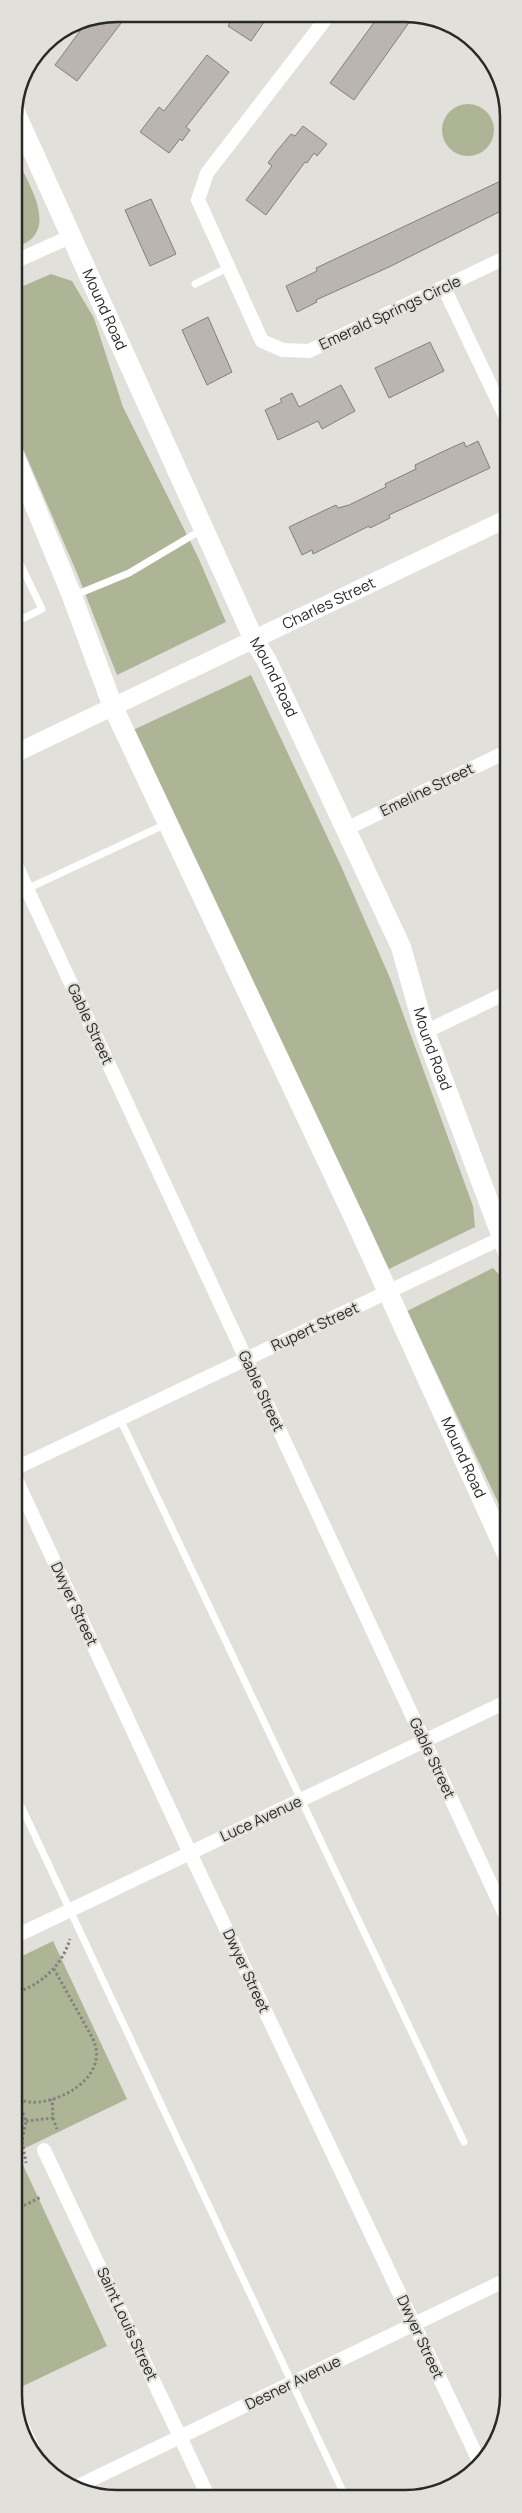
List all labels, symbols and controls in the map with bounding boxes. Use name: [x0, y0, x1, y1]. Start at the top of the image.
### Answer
street label: Mound Road: [77, 265, 132, 353]
street label: Emerald Springs Circle: [315, 270, 464, 355]
street label: Charles Street: [279, 572, 379, 634]
street label: Mound Road: [245, 633, 303, 720]
street label: Emeline Street: [376, 758, 477, 821]
street label: Gable Street: [63, 980, 118, 1068]
street label: Mound Road: [409, 1005, 457, 1093]
street label: Rupert Street: [268, 1297, 362, 1356]
street label: Gable Street: [234, 1347, 289, 1435]
street label: Mound Road: [436, 1413, 491, 1501]
street label: Dwyer Street: [46, 1558, 103, 1649]
street label: Gable Street: [405, 1714, 460, 1802]
street label: Luce Avenue: [217, 1790, 305, 1847]
street label: Dwyer Street: [218, 1925, 275, 2016]
street label: Saint Louis Street: [92, 2264, 163, 2384]
street label: Dwyer Street: [392, 2291, 449, 2382]
street label: Desner Avenue: [241, 2350, 344, 2415]

